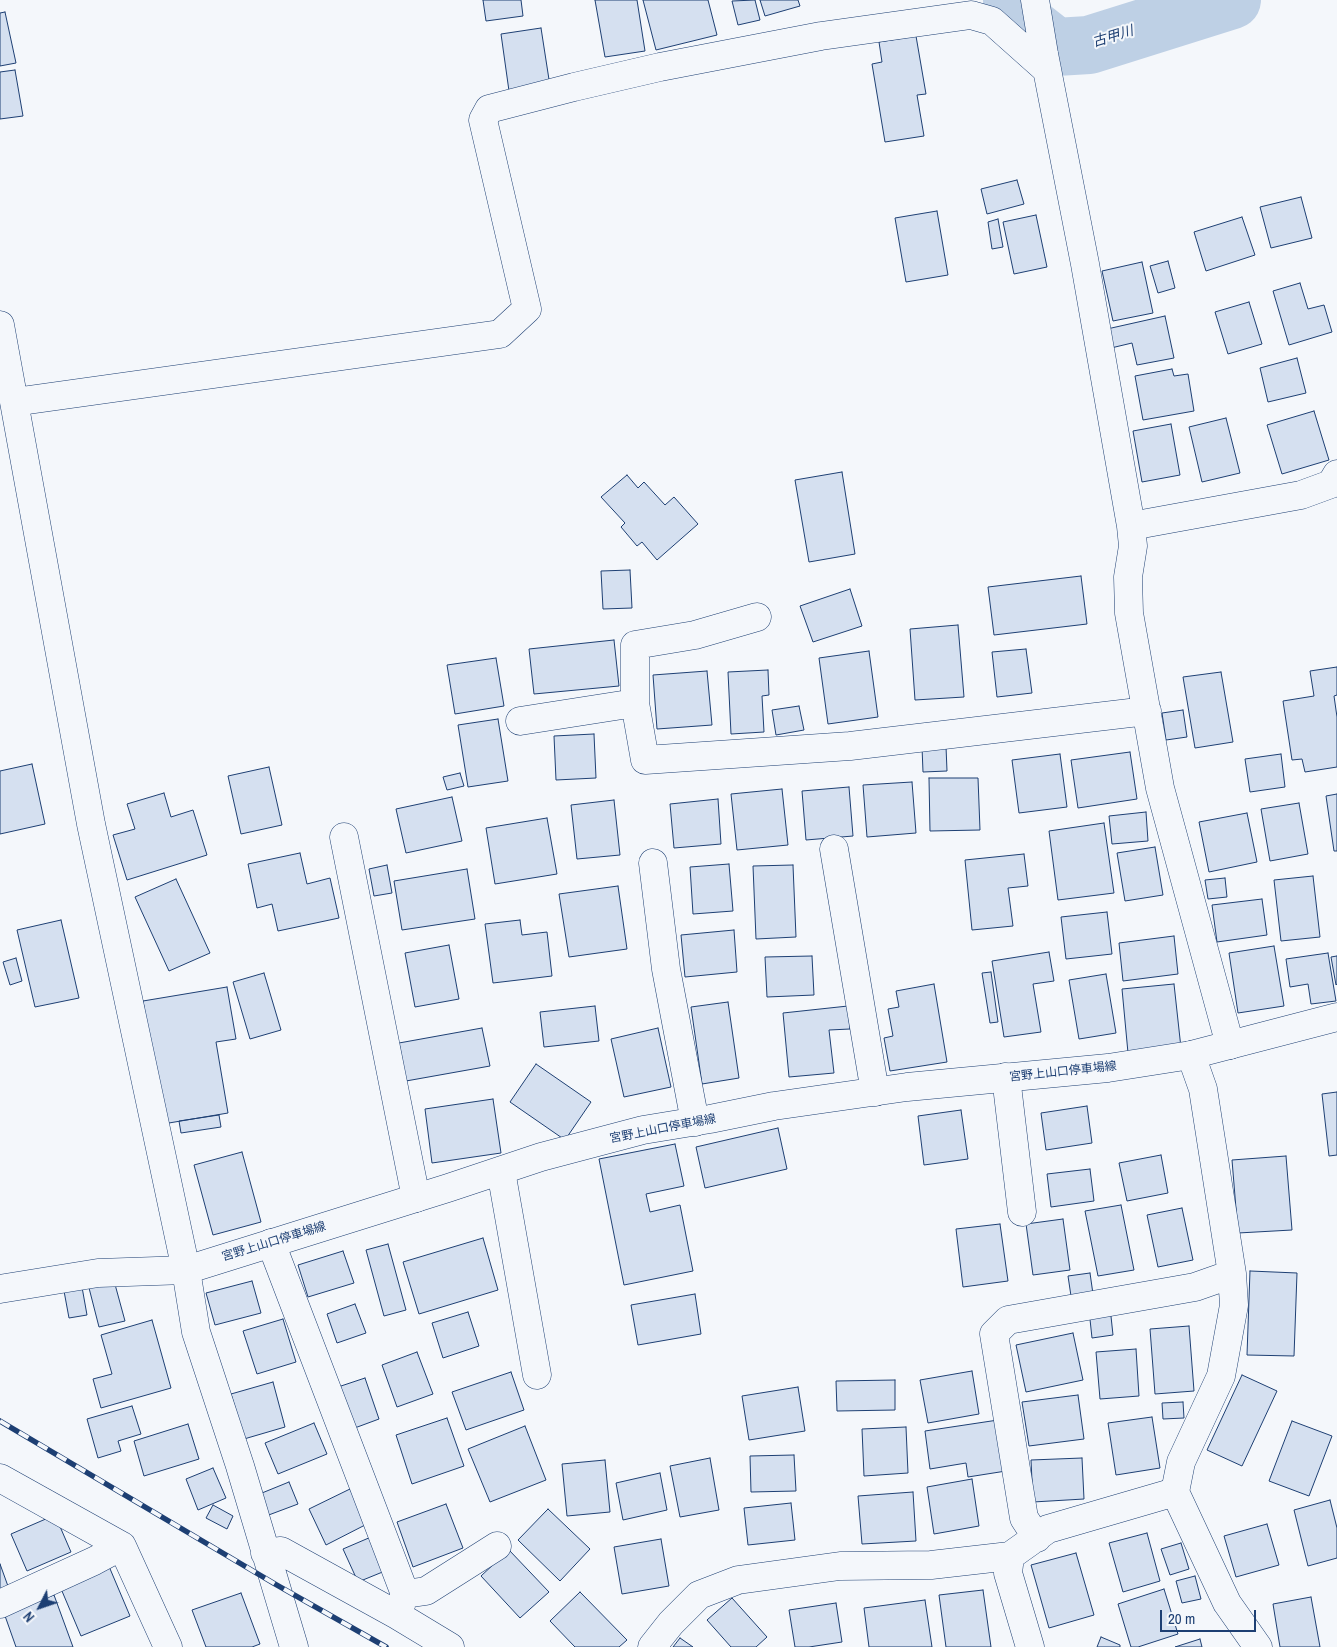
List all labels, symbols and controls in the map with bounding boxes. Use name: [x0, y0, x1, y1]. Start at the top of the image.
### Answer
water label: 古甲川: [1090, 23, 1136, 51]
street label: 宮野上山口停車場線: [1009, 1059, 1117, 1085]
street label: 宮野上山口停車場線: [609, 1112, 717, 1146]
street label: 宮野上山口停車場線: [220, 1219, 328, 1265]
north arrow: [15, 1582, 65, 1632]
scale bar: [1162, 1600, 1258, 1632]
text: N: [19, 1608, 38, 1626]
text: 20 m: [1168, 1608, 1195, 1629]

